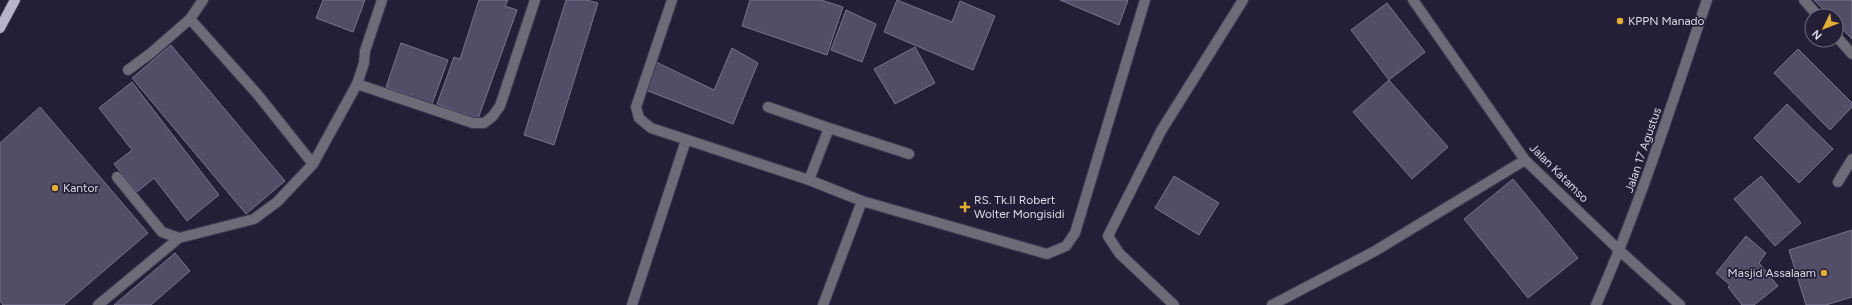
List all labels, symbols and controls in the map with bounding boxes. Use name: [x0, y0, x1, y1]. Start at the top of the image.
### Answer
north arrow: [1804, 8, 1844, 48]
place label: KPPN Manado: [1628, 14, 1705, 28]
marker: KPPN Manado: [1615, 16, 1625, 26]
text: N: [1809, 27, 1825, 42]
street label: Jalan 17 Agustus: [1622, 105, 1664, 194]
street label: Jalan Katamso: [1527, 141, 1591, 205]
place label: Kantor: [63, 181, 99, 195]
marker: Kantor: [50, 183, 60, 193]
place label: RS. Tk.II Robert Wolter Mongisidi: [974, 193, 1065, 221]
marker: RS. Tk.II Robert Wolter Mongisidi: [959, 201, 971, 213]
place label: Masjid Assalaam: [1728, 266, 1816, 280]
marker: Masjid Assalaam: [1819, 268, 1829, 278]

